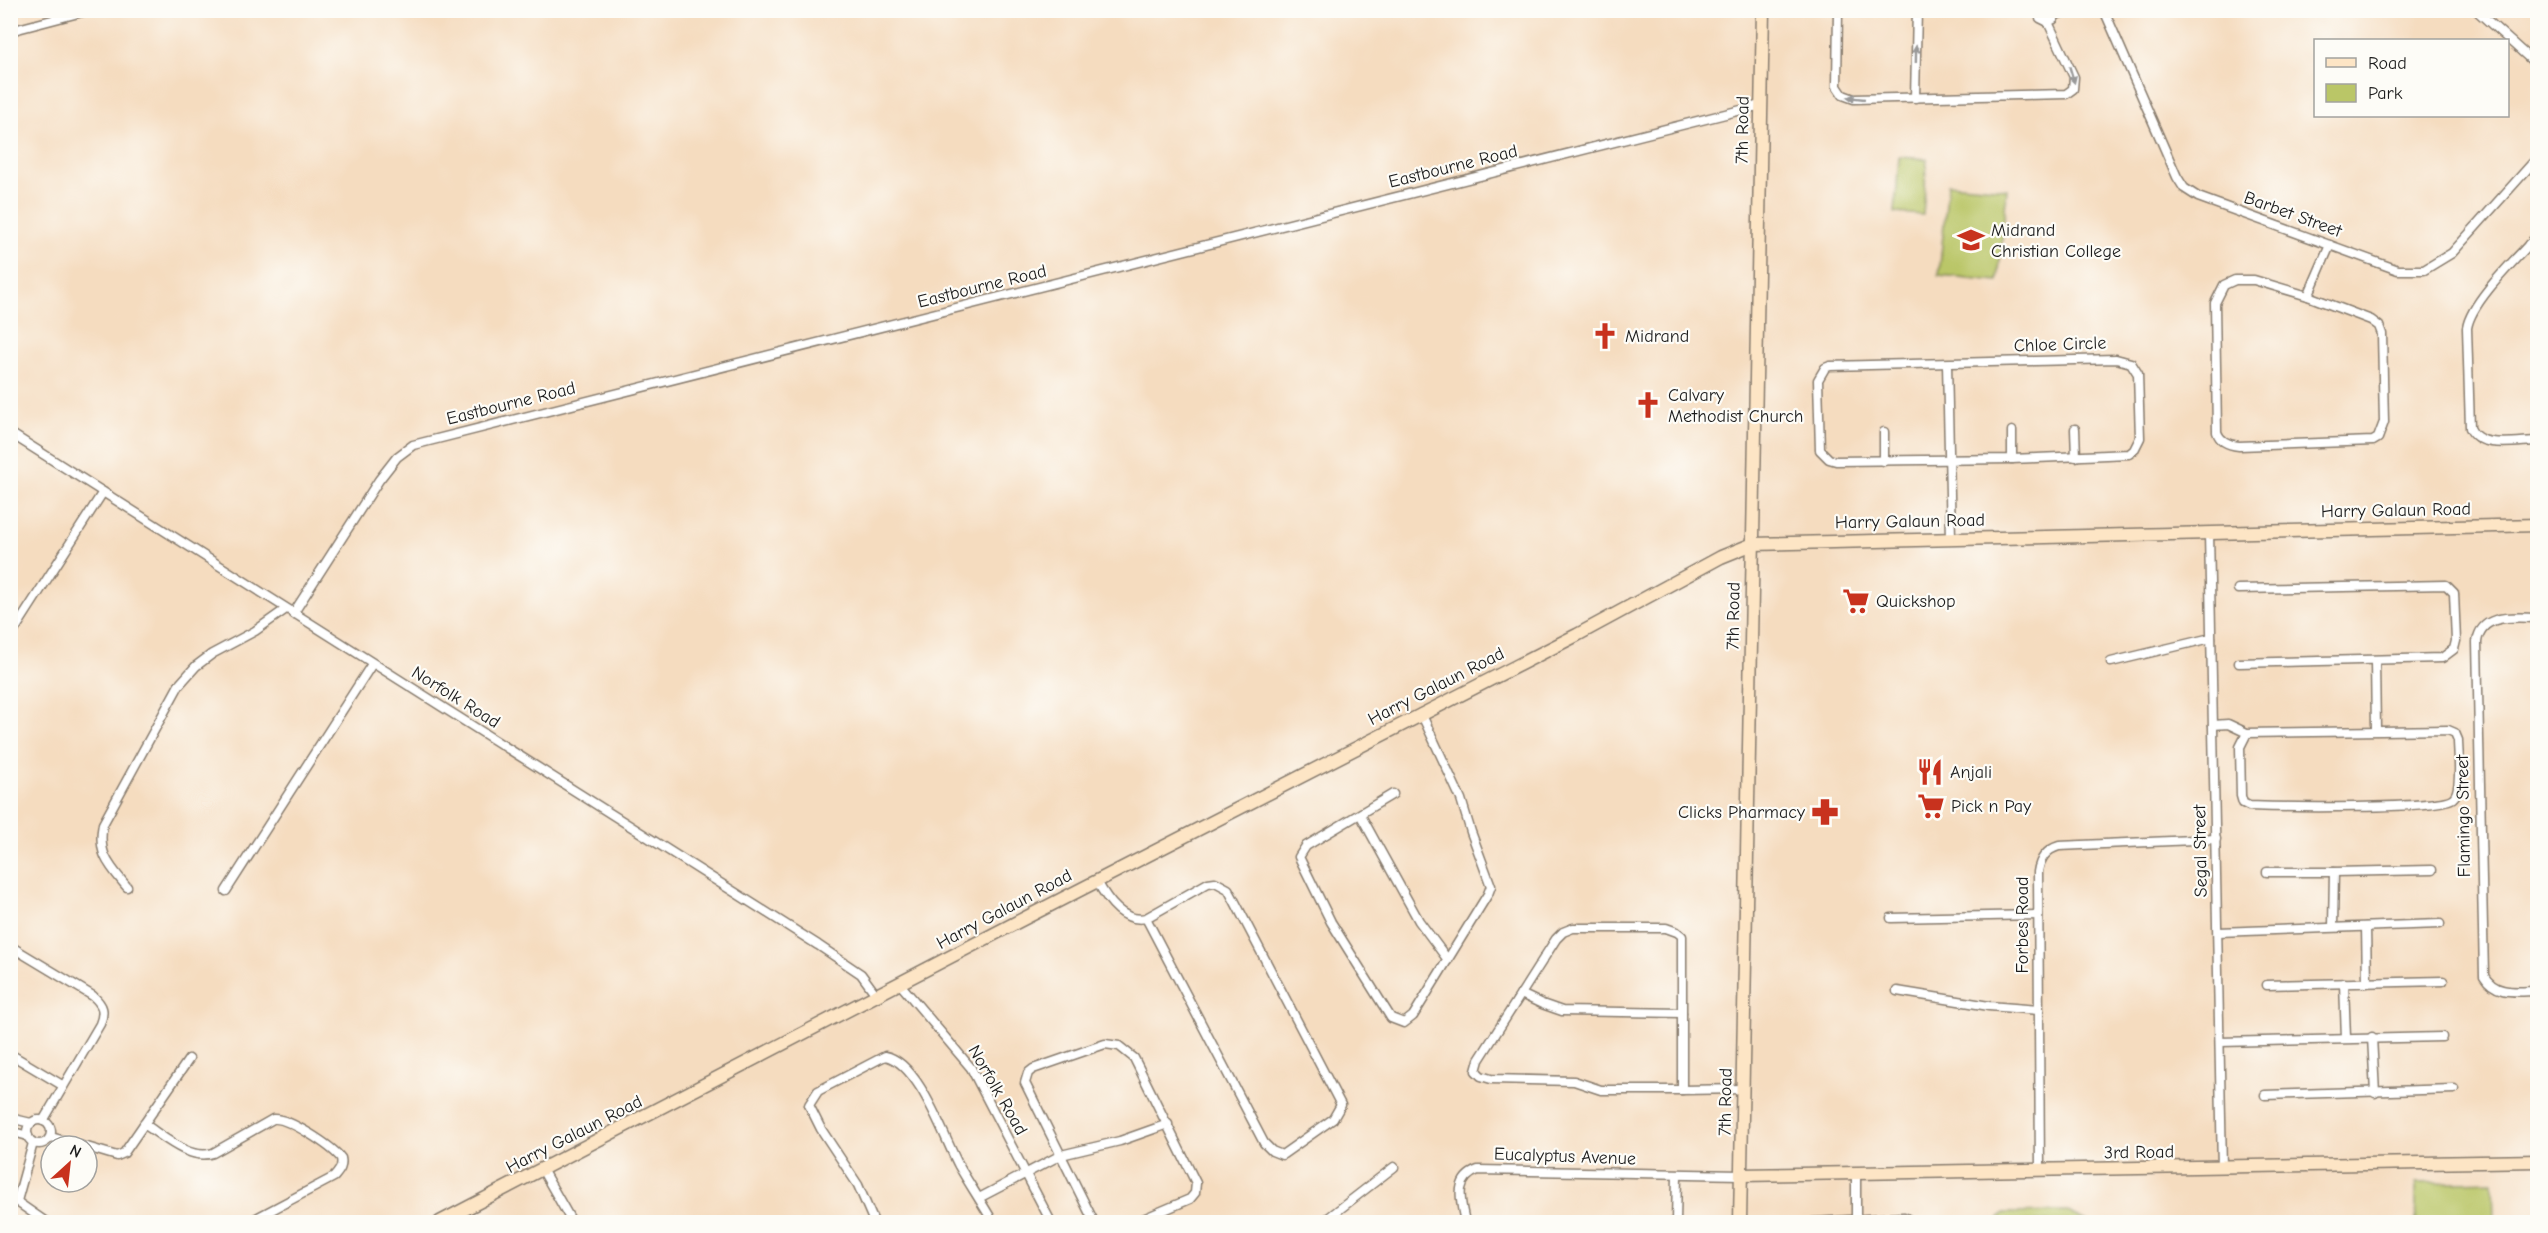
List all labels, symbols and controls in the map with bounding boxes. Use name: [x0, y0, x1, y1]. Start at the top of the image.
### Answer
legend: [2314, 39, 2509, 117]
one-way arrow: [1911, 45, 1920, 64]
text: Road: [2368, 53, 2407, 74]
one-way arrow: [2067, 66, 2077, 85]
text: Park: [2368, 83, 2403, 104]
one-way arrow: [1847, 93, 1866, 103]
street label: 7th Road: [1731, 96, 1754, 164]
street label: Eastbourne Road: [1386, 140, 1520, 193]
street label: Barbet Street: [2241, 187, 2345, 242]
place label: Midrand Christian College: [1991, 220, 2121, 262]
school or university icon: Midrand Christian College: [1956, 225, 1986, 255]
street label: Eastbourne Road: [915, 260, 1049, 313]
church icon: Midrand: [1590, 321, 1620, 351]
place label: Midrand: [1625, 326, 1689, 347]
street label: Chloe Circle: [2013, 332, 2107, 357]
street label: Eastbourne Road: [444, 377, 578, 430]
place label: Calvary Methodist Church: [1668, 385, 1804, 427]
church icon: Calvary Methodist Church: [1633, 390, 1663, 420]
street label: Harry Galaun Road: [2321, 499, 2471, 522]
street label: Harry Galaun Road: [1835, 510, 1985, 533]
street label: 7th Road: [1722, 582, 1745, 650]
supermarket icon: Quickshop: [1841, 586, 1871, 616]
place label: Quickshop: [1876, 591, 1956, 612]
street label: Harry Galaun Road: [1365, 643, 1508, 730]
street label: Norfolk Road: [408, 662, 504, 733]
street label: Flamingo Street: [2452, 754, 2475, 878]
restaurant icon: Anjali: [1915, 757, 1945, 787]
place label: Anjali: [1950, 762, 1992, 783]
supermarket icon: Pick n Pay: [1916, 791, 1946, 821]
place label: Pick n Pay: [1951, 796, 2032, 817]
pharmacy icon: Clicks Pharmacy: [1810, 797, 1840, 827]
place label: Clicks Pharmacy: [1678, 802, 1806, 823]
street label: Segal Street: [2189, 804, 2212, 898]
street label: Harry Galaun Road: [933, 865, 1075, 954]
street label: Forbes Road: [2012, 876, 2033, 974]
street label: Norfolk Road: [963, 1042, 1032, 1139]
street label: 7th Road: [1714, 1068, 1737, 1136]
street label: Harry Galaun Road: [503, 1091, 646, 1178]
north arrow: [39, 1134, 99, 1194]
text: N: [67, 1141, 84, 1162]
street label: 3rd Road: [2104, 1141, 2174, 1164]
street label: Eucalyptus Avenue: [1494, 1144, 1636, 1169]

